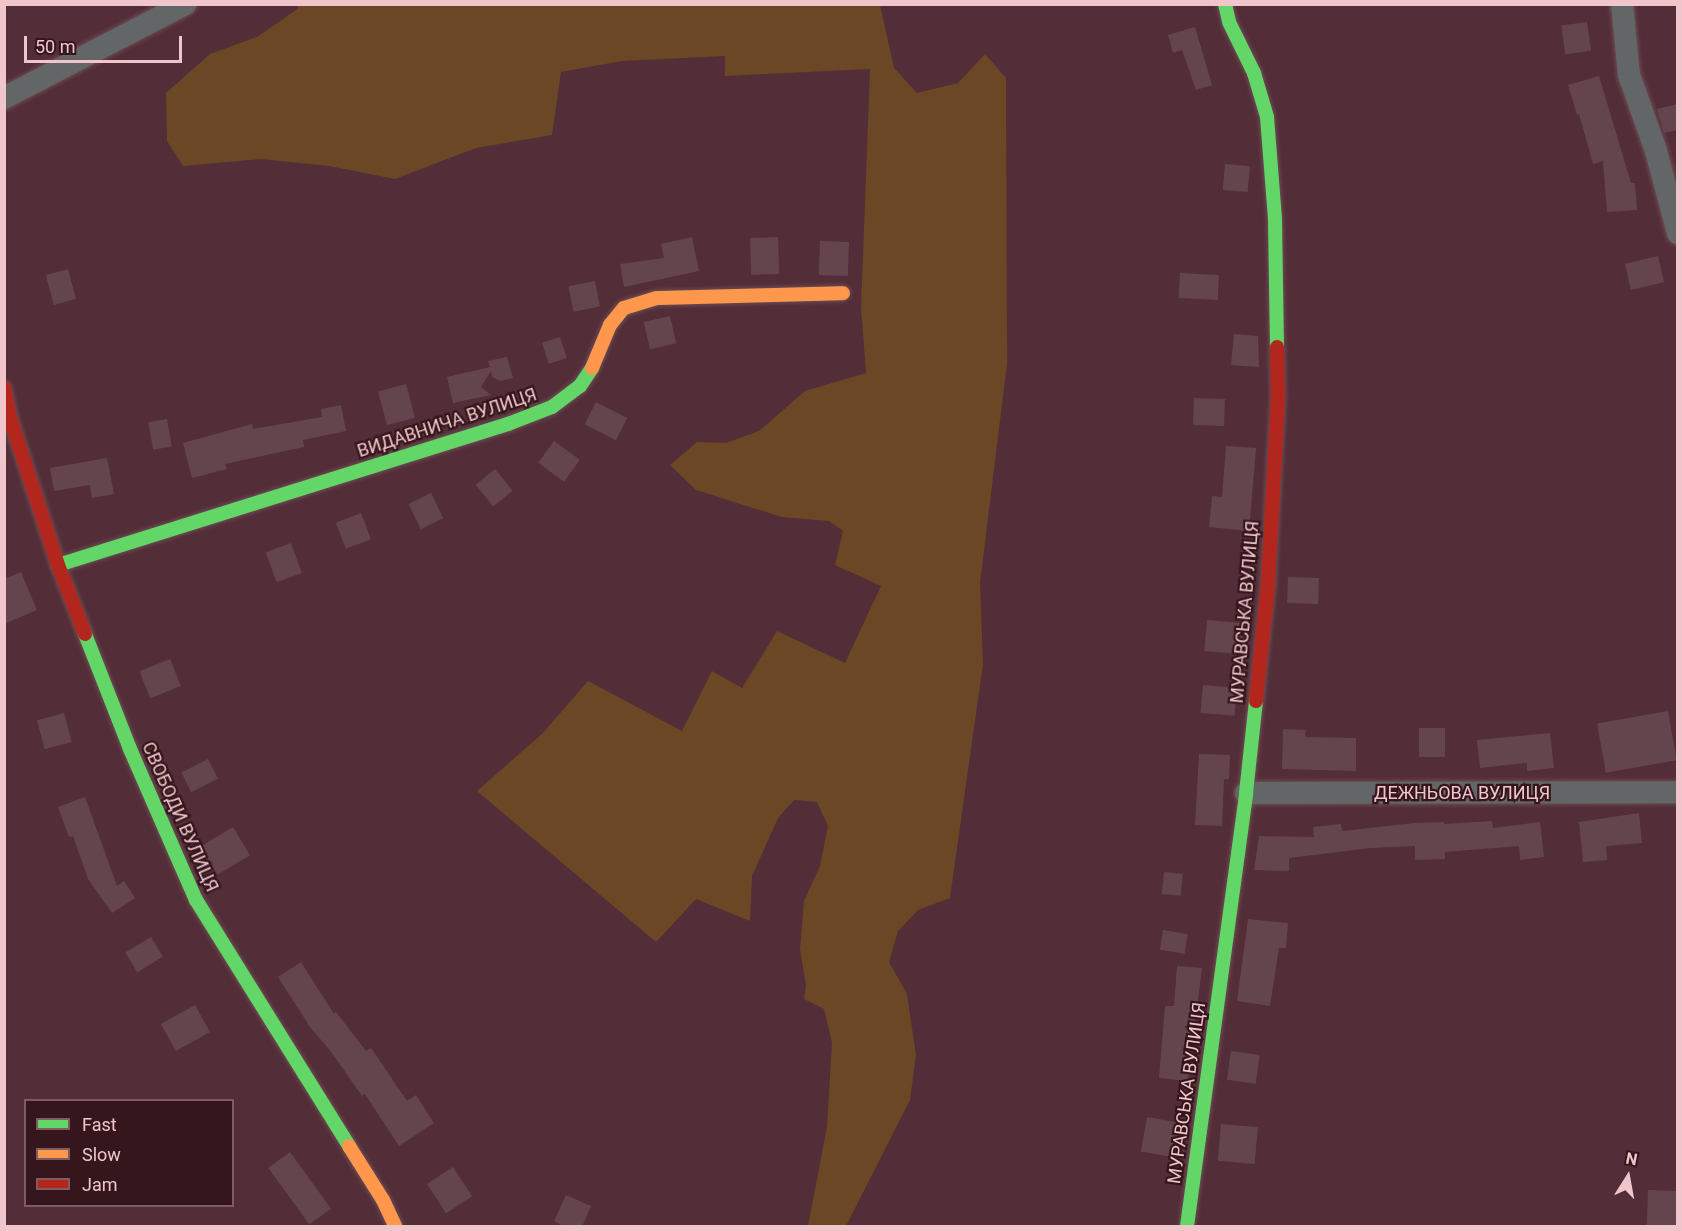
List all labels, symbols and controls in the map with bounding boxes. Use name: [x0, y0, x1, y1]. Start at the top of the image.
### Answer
scale bar: [27, 24, 184, 62]
text: 50 m: [35, 36, 75, 57]
street label: ВИДАВНИЧА ВУЛИЦЯ: [355, 384, 539, 462]
street label: МУРАВСЬКА ВУЛИЦЯ: [1226, 520, 1264, 704]
street label: СВОБОДИ ВУЛИЦЯ: [137, 739, 223, 895]
street label: ДЕЖНЬОВА ВУЛИЦЯ: [1374, 782, 1550, 804]
street label: МУРАВСЬКА ВУЛИЦЯ: [1164, 1001, 1210, 1185]
legend: [24, 1099, 234, 1207]
text: Fast: [82, 1114, 117, 1135]
text: Slow: [82, 1144, 121, 1165]
north arrow: [1598, 1147, 1658, 1207]
text: N: [1624, 1148, 1639, 1169]
text: Jam: [82, 1174, 118, 1195]

